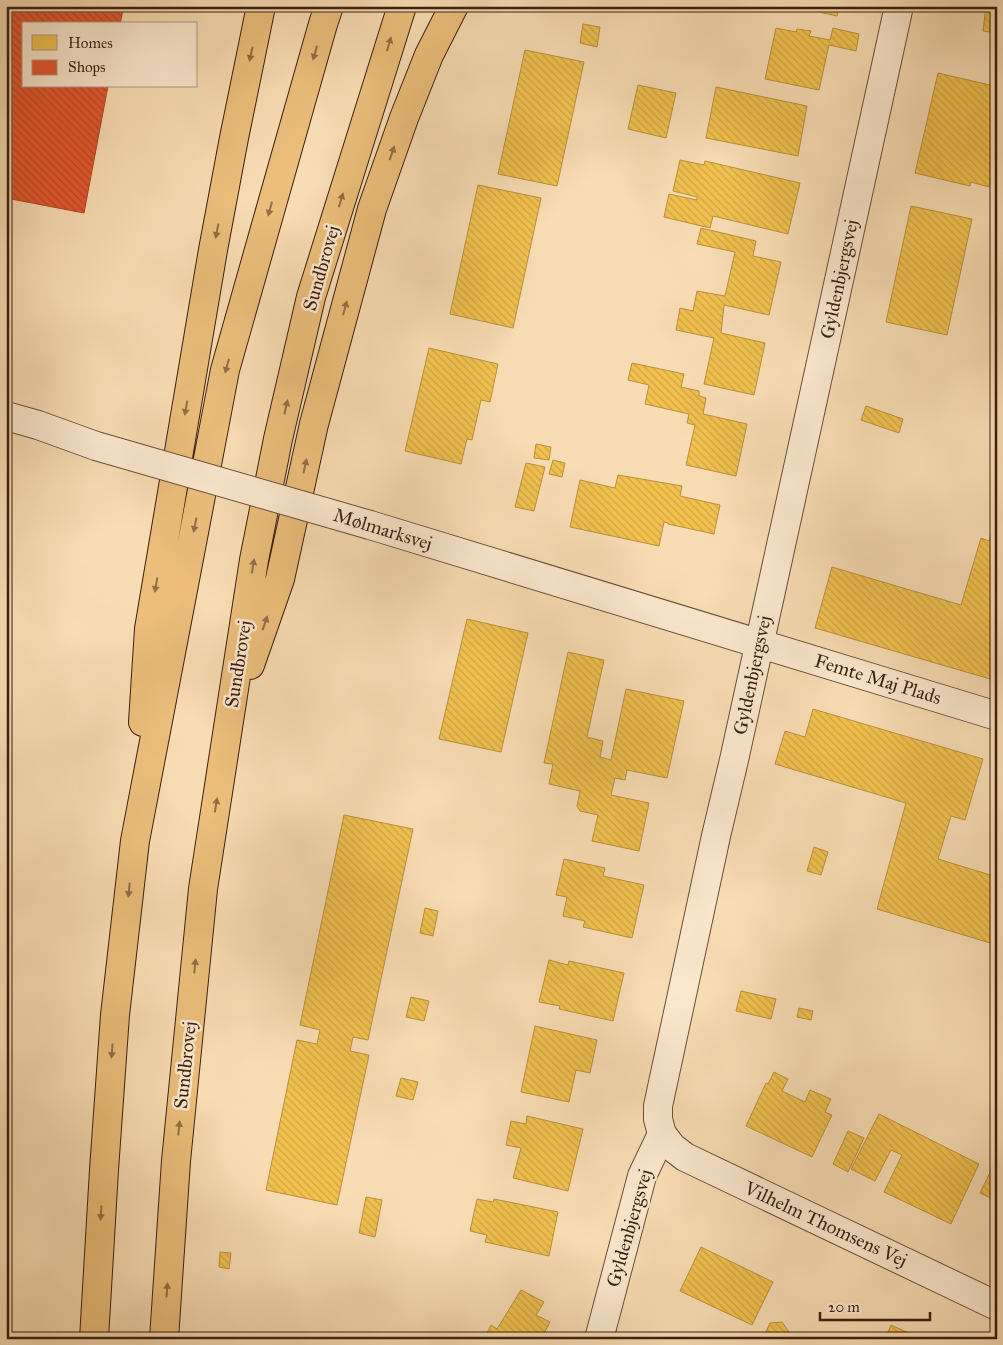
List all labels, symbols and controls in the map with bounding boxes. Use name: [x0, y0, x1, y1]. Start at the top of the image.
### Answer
legend: [22, 22, 198, 88]
text: Homes: [68, 34, 113, 52]
one-way arrow: [386, 37, 394, 52]
one-way arrow: [310, 45, 318, 60]
one-way arrow: [247, 46, 255, 62]
text: Shops: [68, 58, 106, 76]
one-way arrow: [388, 145, 396, 160]
one-way arrow: [338, 192, 345, 207]
one-way arrow: [266, 201, 274, 217]
street label: Gyldenbjergsvej: [815, 217, 864, 341]
one-way arrow: [212, 223, 220, 239]
street label: Sundbrovej: [298, 223, 344, 313]
one-way arrow: [341, 301, 349, 316]
one-way arrow: [222, 358, 230, 373]
one-way arrow: [181, 400, 189, 416]
one-way arrow: [282, 400, 290, 415]
one-way arrow: [301, 458, 309, 473]
street label: Mølmarksvej: [331, 503, 435, 555]
one-way arrow: [191, 517, 199, 533]
one-way arrow: [249, 558, 257, 574]
one-way arrow: [152, 578, 160, 594]
street label: Gyldenbjergsvej: [728, 613, 777, 737]
one-way arrow: [261, 615, 269, 630]
street label: Sundbrovej: [220, 619, 256, 709]
street label: Femte Maj Plads: [812, 649, 944, 709]
one-way arrow: [212, 797, 220, 813]
one-way arrow: [125, 882, 133, 898]
one-way arrow: [191, 958, 199, 974]
street label: Sundbrovej: [169, 1020, 201, 1110]
one-way arrow: [108, 1044, 116, 1060]
one-way arrow: [175, 1120, 183, 1136]
street label: Gyldenbjergsvej: [601, 1166, 658, 1290]
street label: Vilhelm Thomsens Vej: [740, 1176, 911, 1272]
one-way arrow: [97, 1206, 105, 1222]
one-way arrow: [164, 1282, 172, 1298]
scale bar: [820, 1290, 930, 1322]
text: 20 m: [828, 1298, 860, 1316]

